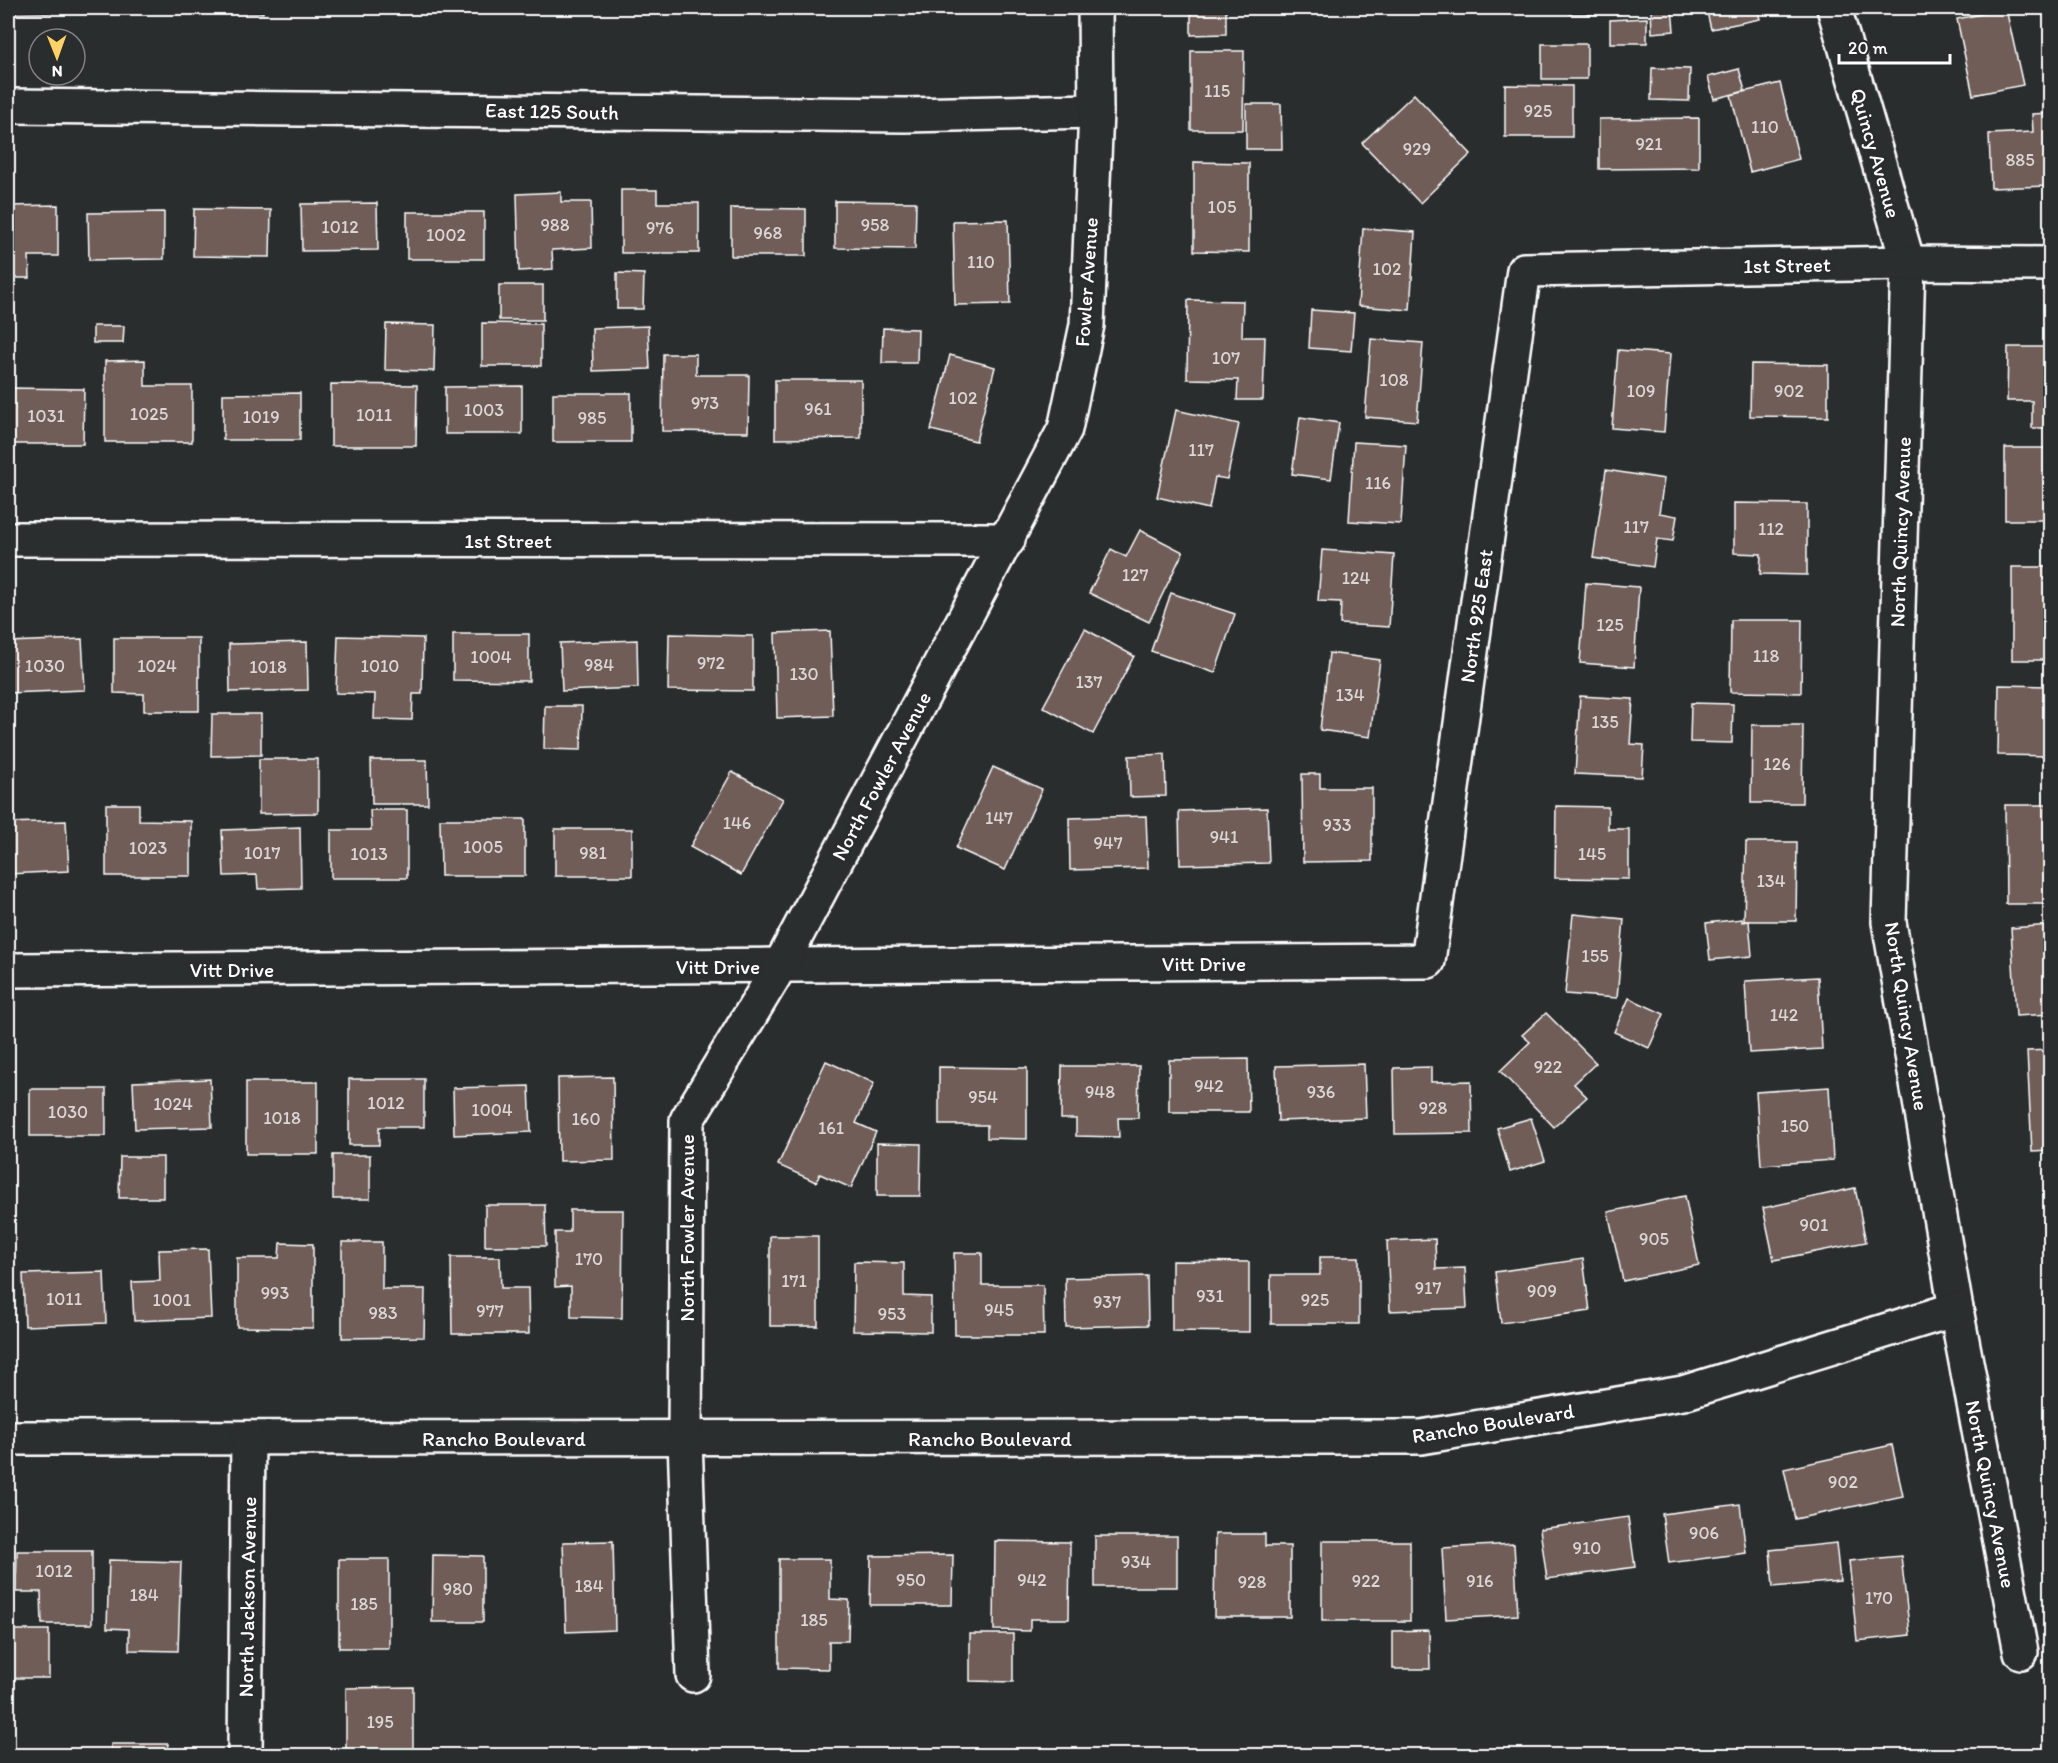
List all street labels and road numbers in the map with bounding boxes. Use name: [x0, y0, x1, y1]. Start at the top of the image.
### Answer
street label: Quincy Avenue: [1846, 85, 1906, 221]
street label: East 125 South: [485, 97, 619, 125]
street label: Fowler Avenue: [1069, 216, 1103, 348]
street label: 1st Street: [1743, 252, 1831, 278]
street label: North Quincy Avenue: [1884, 436, 1916, 628]
street label: 1st Street: [464, 528, 552, 553]
street label: North 925 East: [1454, 548, 1498, 684]
street label: North Fowler Avenue: [826, 687, 936, 865]
street label: North Quincy Avenue: [1880, 920, 1934, 1112]
street label: Vitt Drive: [1162, 951, 1246, 976]
street label: Vitt Drive: [676, 954, 760, 979]
street label: Vitt Drive: [190, 957, 274, 982]
street label: North Fowler Avenue: [674, 1134, 699, 1322]
street label: Rancho Boulevard: [1410, 1398, 1576, 1448]
street label: North Quincy Avenue: [1961, 1398, 2021, 1590]
street label: Rancho Boulevard: [422, 1426, 586, 1451]
street label: Rancho Boulevard: [908, 1426, 1072, 1451]
street label: North Jackson Avenue: [233, 1496, 261, 1698]

